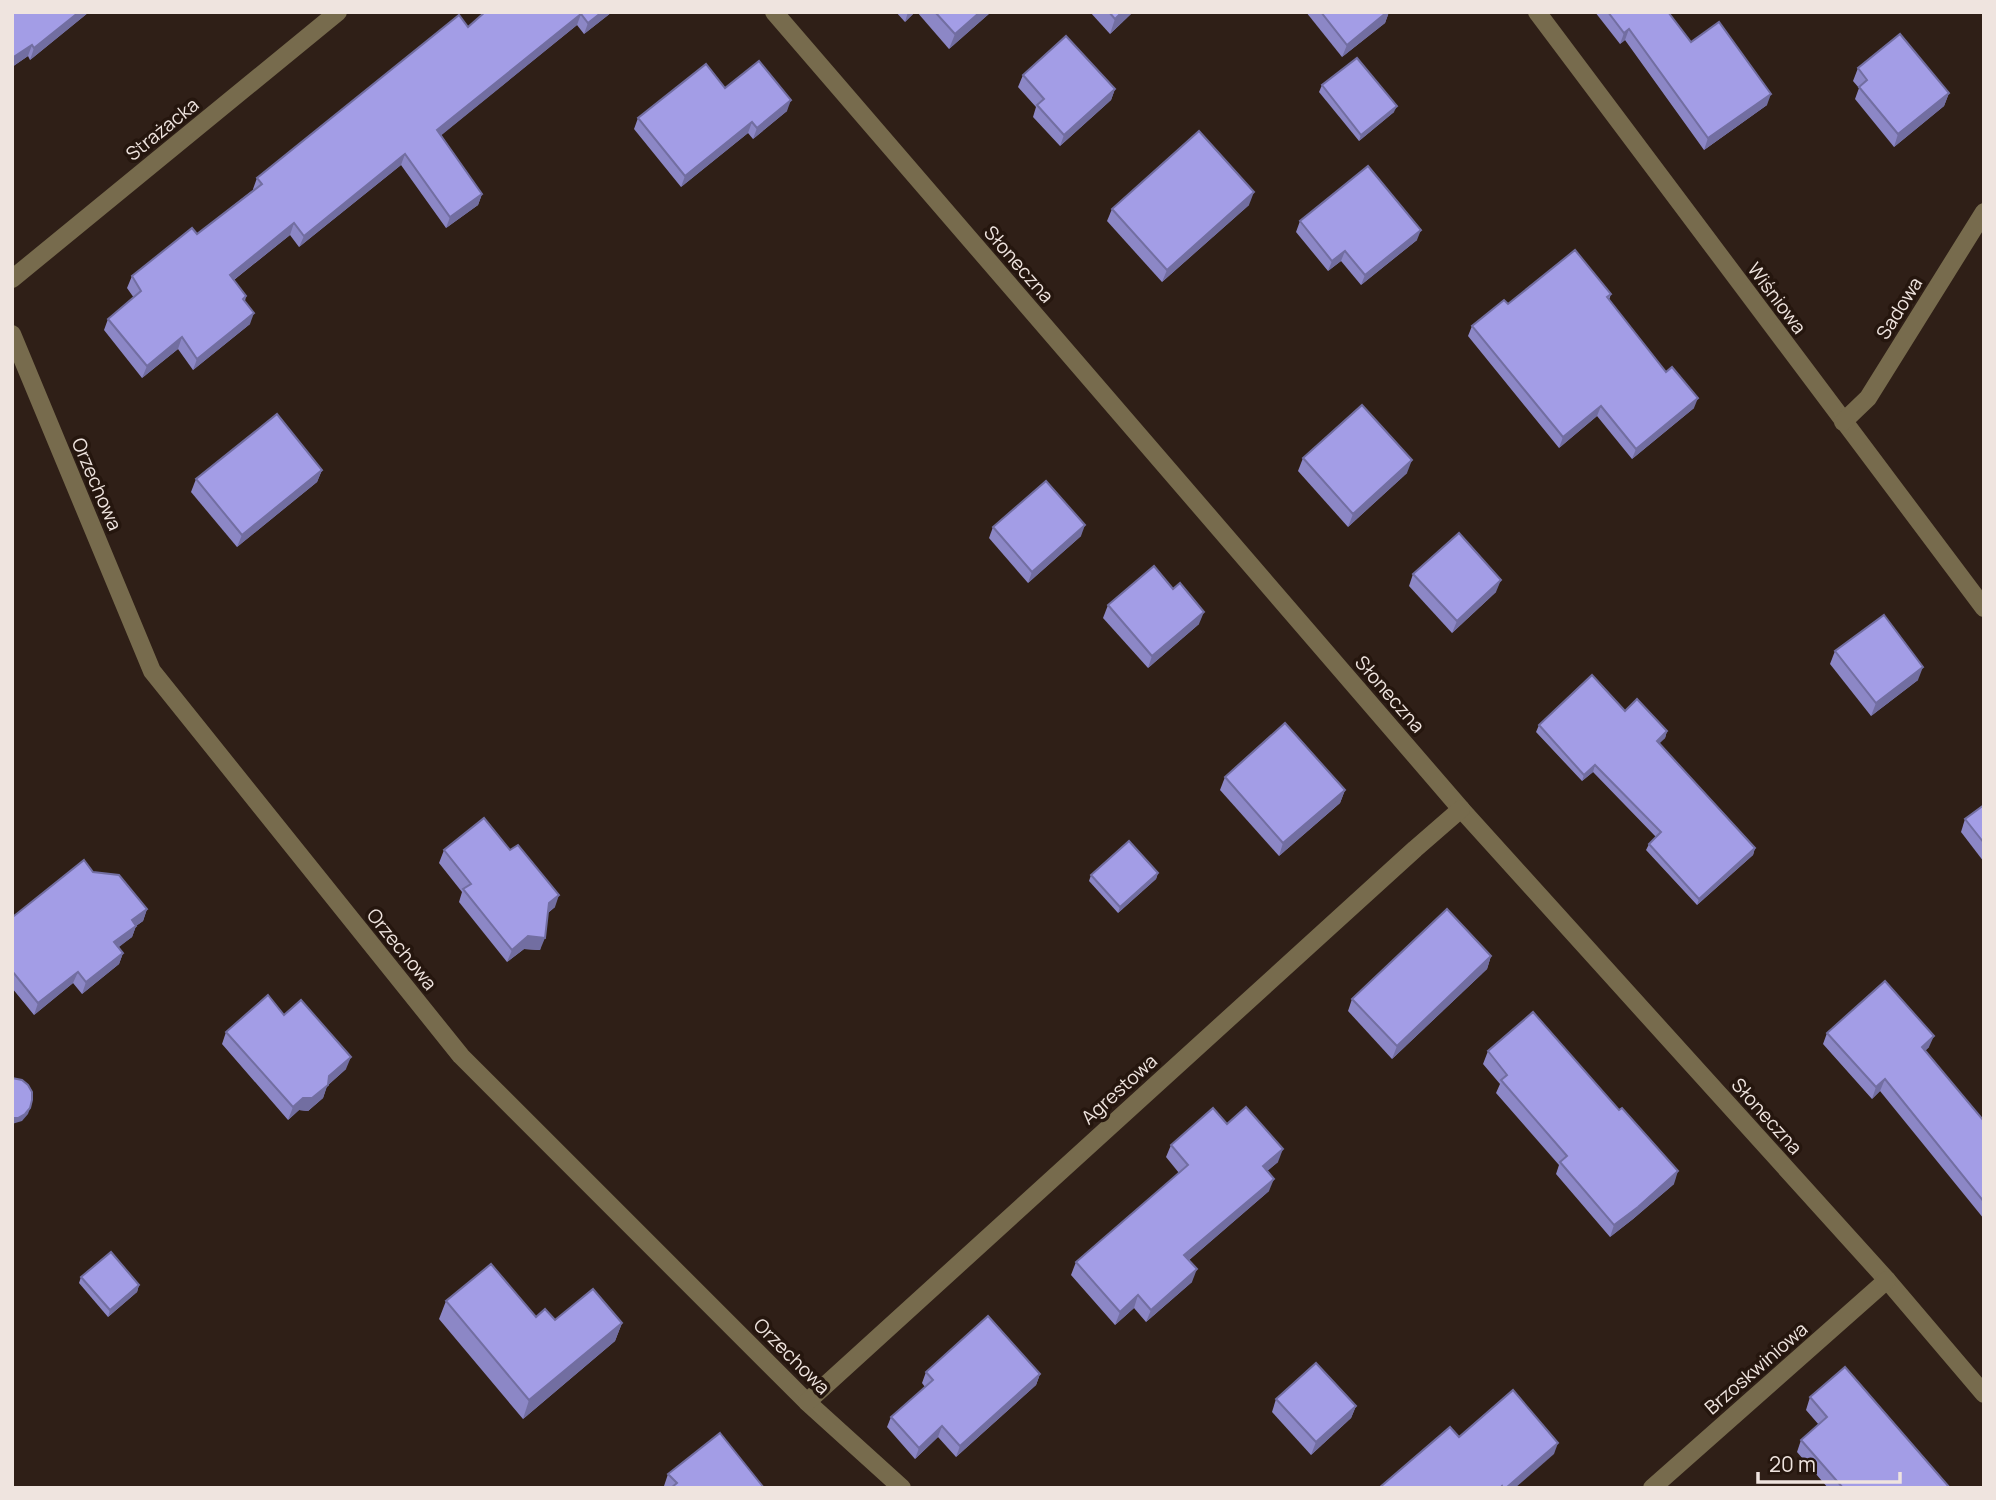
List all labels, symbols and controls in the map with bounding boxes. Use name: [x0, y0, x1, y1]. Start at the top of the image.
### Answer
street label: Strażacka: [120, 92, 204, 166]
street label: Słoneczna: [978, 220, 1060, 308]
street label: Wiśniowa: [1742, 257, 1812, 339]
street label: Sadowa: [1870, 272, 1928, 344]
street label: Orzechowa: [66, 434, 128, 534]
street label: Słoneczna: [1349, 650, 1431, 738]
street label: Orzechowa: [361, 903, 443, 995]
street label: Agrestowa: [1075, 1048, 1163, 1130]
street label: Słoneczna: [1726, 1072, 1808, 1160]
street label: Orzechowa: [748, 1312, 836, 1400]
street label: Brzoskwiniowa: [1699, 1316, 1813, 1420]
scale bar: [1758, 1440, 1900, 1484]
text: 20 m: [1769, 1450, 1816, 1478]

